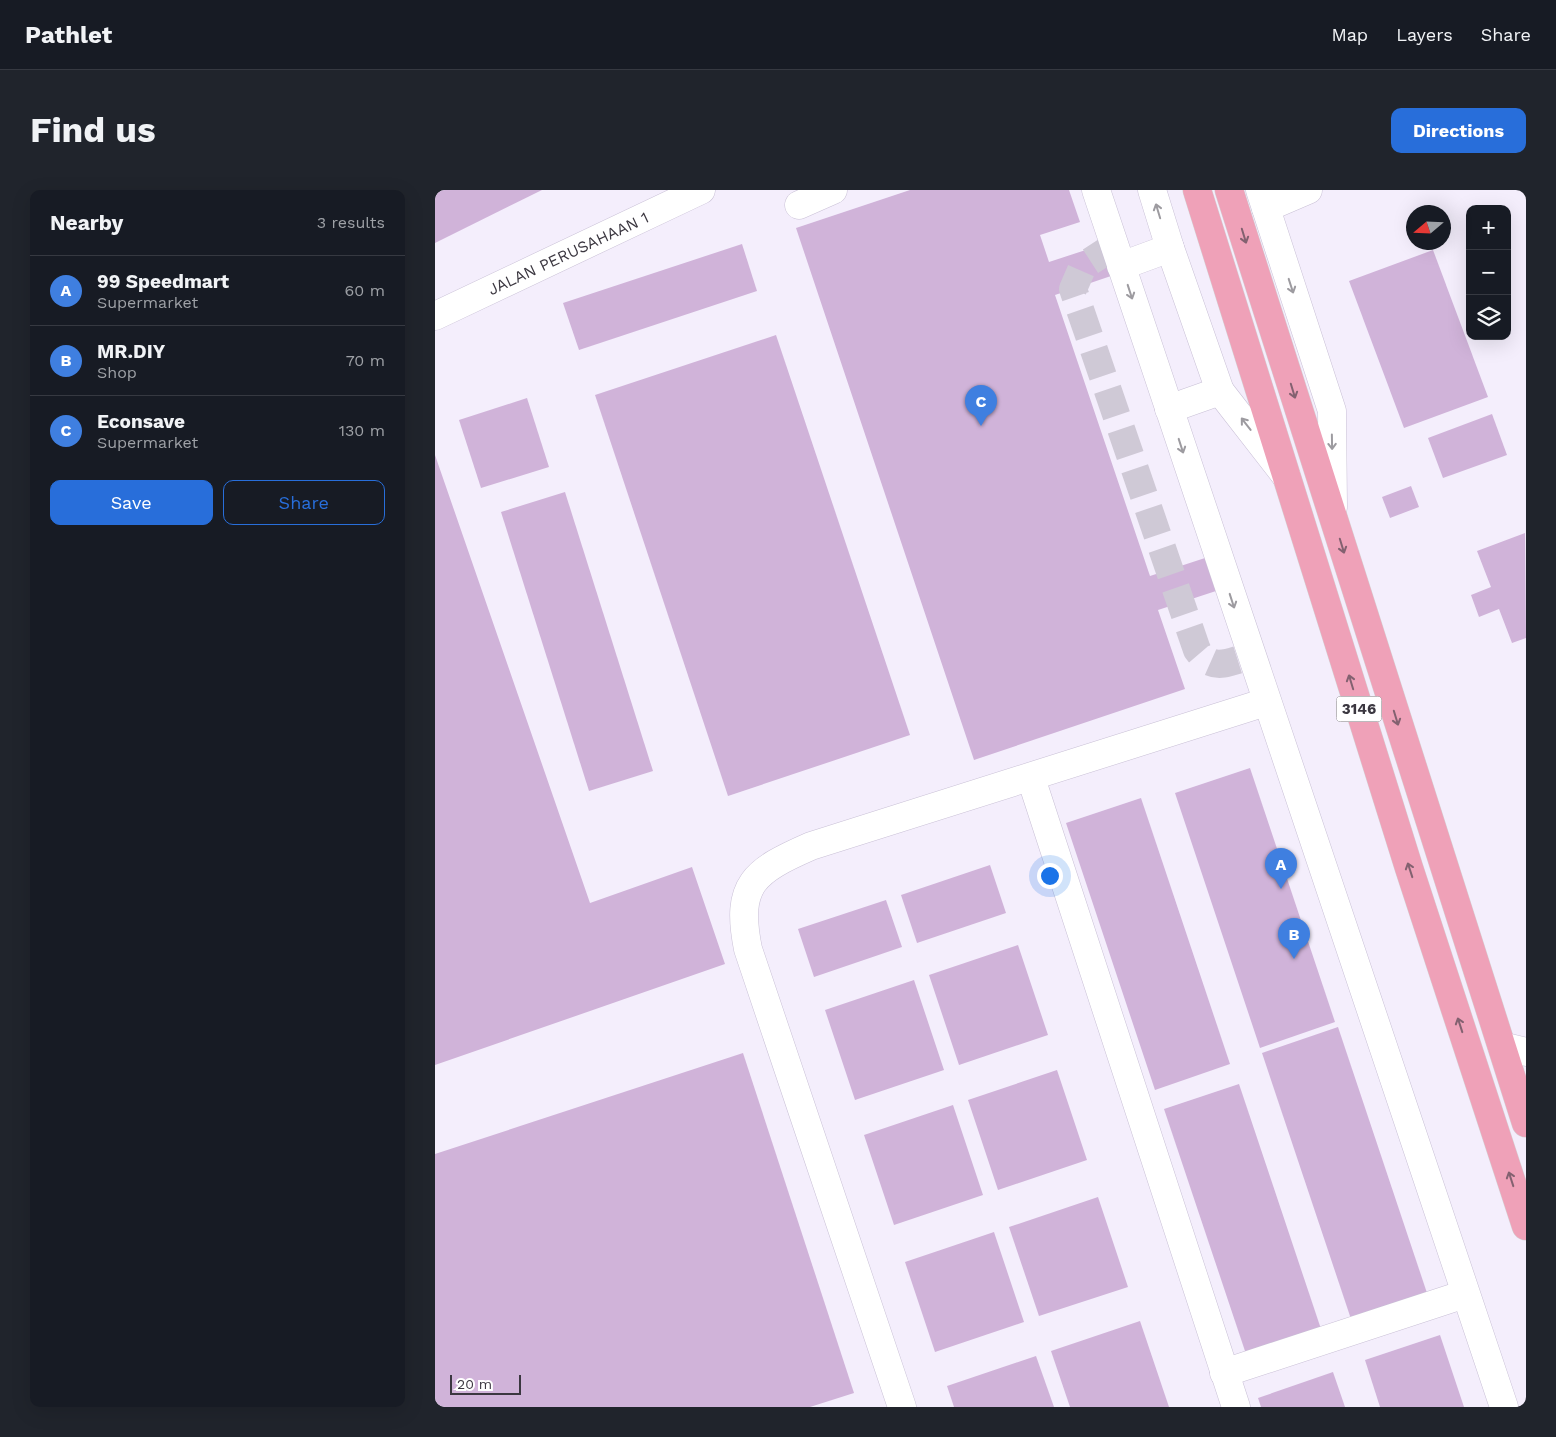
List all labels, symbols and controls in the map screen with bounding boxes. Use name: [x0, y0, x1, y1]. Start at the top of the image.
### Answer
text: Pathlet: [25, 21, 112, 49]
text: Map: [1331, 24, 1368, 45]
text: Layers: [1396, 24, 1453, 45]
text: Share: [1481, 24, 1531, 45]
button: Directions: [1391, 108, 1526, 153]
text: Find us: [30, 109, 156, 151]
one-way arrow: [1153, 203, 1163, 219]
north arrow: [1406, 205, 1451, 250]
map controls: [1466, 205, 1511, 340]
button: +: [1466, 205, 1511, 250]
street label: JALAN PERUSAHAAN 1: [485, 208, 652, 299]
text: Nearby: [50, 210, 123, 235]
text: 3 results: [317, 213, 385, 232]
one-way arrow: [1240, 228, 1250, 244]
button: −: [1466, 250, 1511, 295]
text: 99 Speedmart: [97, 270, 229, 293]
one-way arrow: [1287, 278, 1297, 294]
text: A: [61, 281, 71, 300]
text: 60 m: [345, 281, 385, 300]
one-way arrow: [1126, 284, 1135, 299]
text: Supermarket: [97, 293, 198, 312]
button: layers: [1466, 295, 1511, 340]
text: MR.DIY: [97, 340, 165, 363]
text: B: [61, 351, 71, 370]
text: 70 m: [346, 351, 385, 370]
text: Shop: [97, 363, 137, 382]
one-way arrow: [1289, 383, 1298, 399]
pin: C: [965, 385, 997, 426]
text: Econsave: [97, 410, 185, 433]
one-way arrow: [1241, 417, 1251, 431]
text: C: [61, 421, 71, 440]
text: 130 m: [339, 421, 385, 440]
text: Supermarket: [97, 433, 198, 452]
one-way arrow: [1327, 434, 1337, 450]
one-way arrow: [1177, 438, 1186, 454]
button: Save: [50, 480, 213, 525]
button: Share: [223, 480, 385, 525]
one-way arrow: [1338, 538, 1348, 554]
one-way arrow: [1228, 592, 1238, 608]
one-way arrow: [1346, 675, 1355, 690]
road number: 3146: [1337, 696, 1381, 722]
one-way arrow: [1392, 710, 1402, 726]
pin: A: [1265, 848, 1297, 889]
your location: [1037, 863, 1063, 889]
one-way arrow: [1405, 863, 1415, 879]
pin: B: [1278, 918, 1310, 959]
one-way arrow: [1455, 1017, 1465, 1033]
one-way arrow: [1506, 1172, 1515, 1188]
scale bar: [450, 1372, 521, 1395]
text: 20 m: [457, 1376, 492, 1392]

